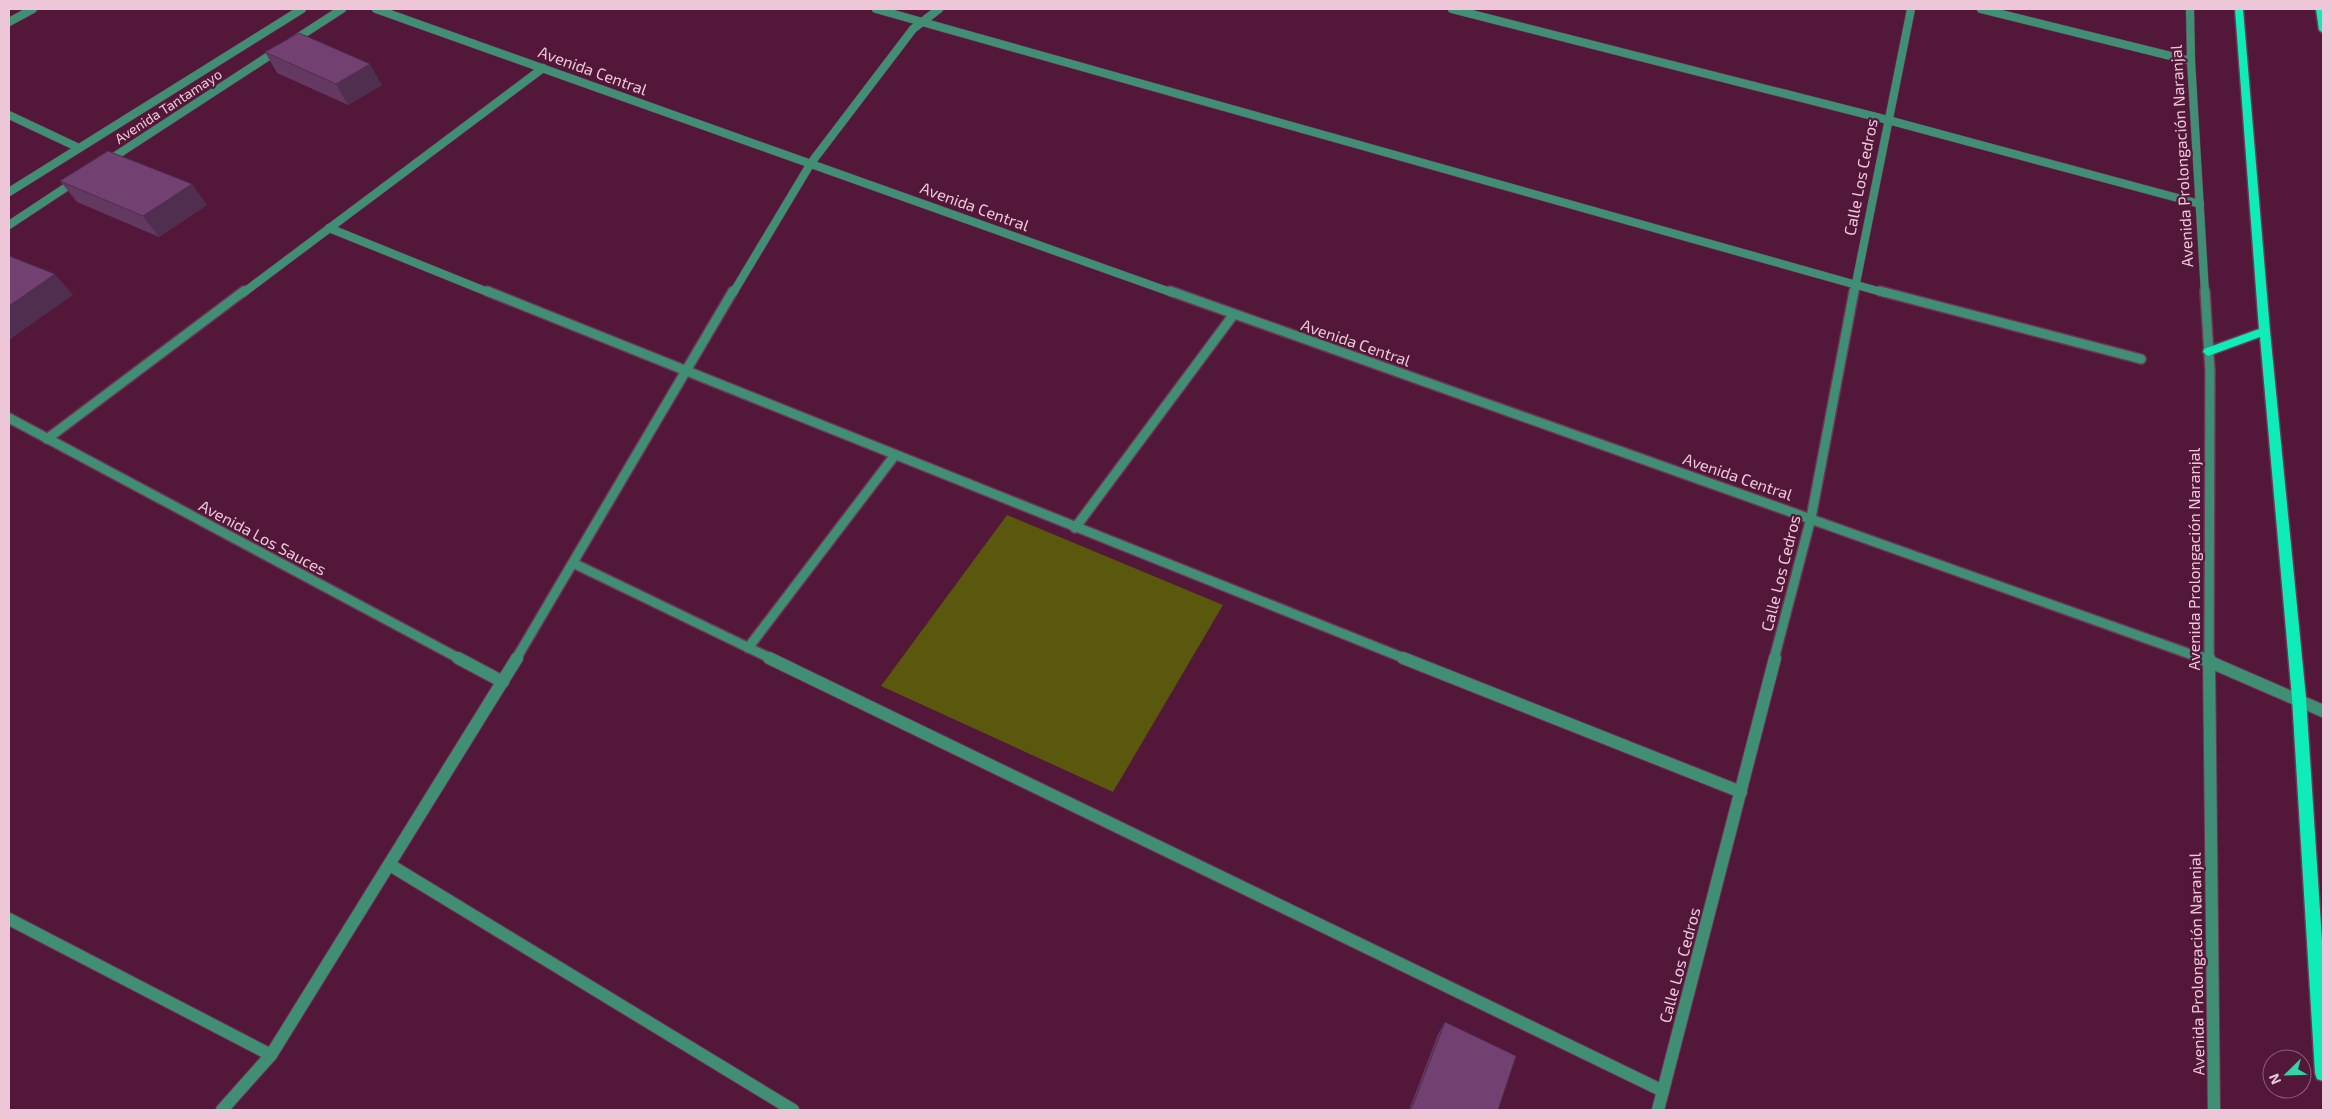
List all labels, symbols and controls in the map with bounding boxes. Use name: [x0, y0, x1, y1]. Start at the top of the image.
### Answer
street label: Avenida Central: [536, 42, 650, 99]
street label: Avenida Prolongación Naranjal: [2166, 44, 2197, 268]
street label: Avenida Tantamayo: [111, 65, 225, 147]
street label: Calle Los Cedros: [1839, 117, 1881, 237]
street label: Avenida Central: [918, 178, 1032, 235]
street label: Avenida Central: [1299, 314, 1413, 370]
street label: Avenida Prolongación Naranjal: [2184, 447, 2204, 670]
street label: Avenida Central: [1681, 448, 1795, 504]
street label: Avenida Los Sauces: [196, 495, 330, 579]
street label: Calle Los Cedros: [1756, 513, 1804, 633]
street label: Avenida Prolongación Naranjal: [2185, 852, 2208, 1076]
street label: Calle Los Cedros: [1654, 905, 1704, 1025]
north arrow: [2262, 1049, 2312, 1099]
text: N: [2265, 1071, 2284, 1087]

